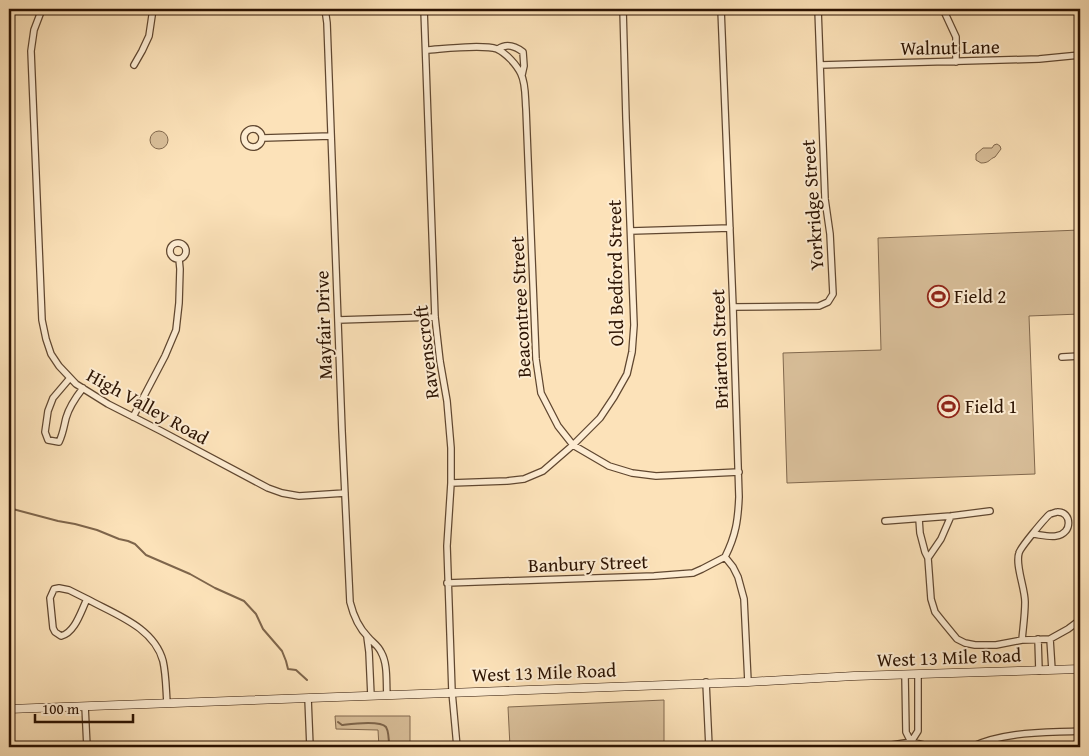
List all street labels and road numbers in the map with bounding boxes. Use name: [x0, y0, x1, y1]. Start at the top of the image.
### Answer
street label: Walnut Lane: [900, 32, 1000, 62]
street label: Yorkridge Street: [793, 138, 831, 272]
street label: Old Bedford Street: [600, 199, 630, 347]
street label: Beacontree Street: [502, 235, 538, 379]
street label: Mayfair Drive: [307, 270, 339, 380]
street label: Briarton Street: [703, 288, 735, 409]
street label: Ravenscroft: [406, 303, 446, 400]
street label: High Valley Road: [82, 361, 215, 452]
street label: Banbury Street: [528, 547, 649, 579]
street label: West 13 Mile Road: [876, 640, 1022, 674]
street label: West 13 Mile Road: [471, 655, 617, 689]

